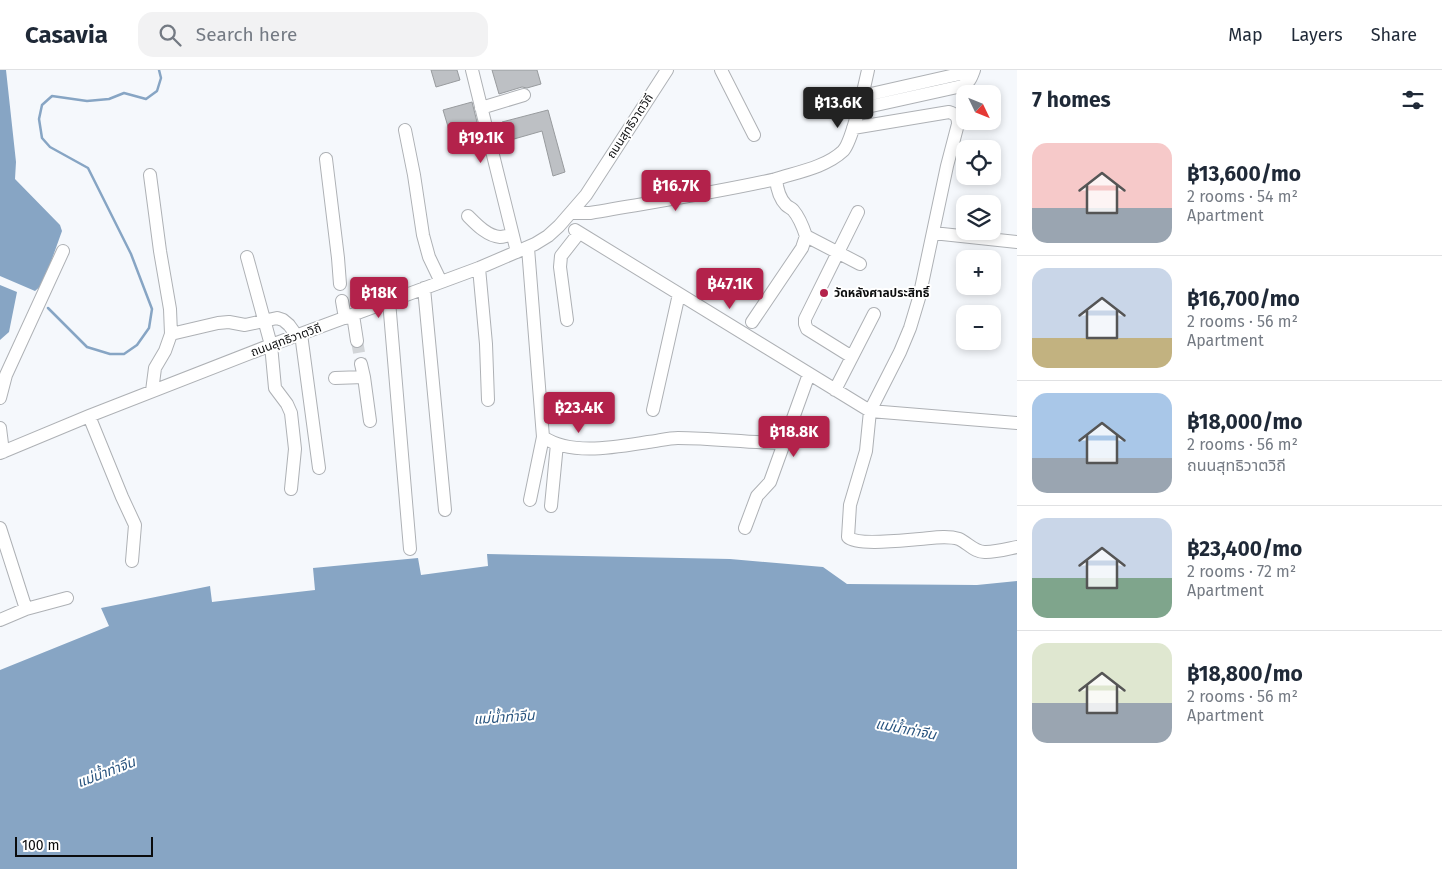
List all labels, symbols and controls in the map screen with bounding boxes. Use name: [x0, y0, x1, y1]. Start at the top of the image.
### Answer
search box: [138, 12, 488, 57]
text: Casavia: [25, 21, 108, 49]
icon: search: [156, 21, 184, 49]
text: Search here: [196, 23, 297, 46]
text: Map: [1228, 24, 1263, 46]
text: Layers: [1291, 24, 1343, 46]
text: Share: [1371, 24, 1417, 46]
north arrow: [956, 85, 1001, 130]
map controls: [956, 85, 1001, 350]
icon: filters: [1399, 86, 1427, 114]
pin: ฿13.6K: [797, 87, 879, 129]
text: 7 homes: [1032, 87, 1111, 113]
street label: ถนนสุทธิวาตวิถี: [604, 91, 656, 161]
text: ฿13.6K: [814, 93, 862, 112]
pin: ฿19.1K: [440, 122, 522, 164]
text: ฿19.1K: [458, 128, 504, 147]
button: locate: [956, 140, 1001, 185]
text: ฿13,600/mo: [1187, 161, 1301, 187]
icon: home: [1072, 163, 1132, 223]
pin: ฿16.7K: [635, 170, 717, 212]
text: ฿16.7K: [653, 176, 699, 195]
text: 2 rooms · 54 m²: [1187, 187, 1298, 206]
button: layers: [956, 195, 1001, 240]
text: Apartment: [1187, 206, 1264, 225]
button: +: [956, 250, 1001, 295]
pin: ฿47.1K: [689, 268, 771, 310]
text: ฿47.1K: [707, 274, 753, 293]
pin: ฿18K: [349, 276, 409, 319]
text: ฿18K: [361, 283, 397, 302]
place label: วัดหลังศาลประสิทธิ์: [834, 285, 931, 300]
text: ฿16,700/mo: [1187, 286, 1300, 312]
marker: วัดหลังศาลประสิทธิ์: [818, 287, 830, 299]
icon: home: [1072, 288, 1132, 348]
button: −: [956, 305, 1001, 350]
text: 2 rooms · 56 m²: [1187, 312, 1298, 331]
street label: ถนนสุทธิวาตวิถี: [249, 321, 323, 359]
text: Apartment: [1187, 331, 1264, 350]
pin: ฿23.4K: [538, 392, 620, 434]
text: ฿23.4K: [555, 398, 603, 417]
text: ฿18,000/mo: [1187, 409, 1303, 435]
icon: home: [1072, 413, 1132, 473]
pin: ฿18.8K: [753, 416, 835, 458]
text: ฿18.8K: [770, 422, 818, 441]
text: 2 rooms · 56 m²: [1187, 435, 1298, 454]
text: ถนนสุทธิวาตวิถี: [1187, 456, 1286, 475]
text: ฿23,400/mo: [1187, 536, 1302, 562]
icon: home: [1072, 538, 1132, 598]
text: 2 rooms · 72 m²: [1187, 562, 1296, 581]
text: Apartment: [1187, 581, 1264, 600]
text: ฿18,800/mo: [1187, 661, 1303, 687]
icon: home: [1072, 663, 1132, 723]
text: 2 rooms · 56 m²: [1187, 687, 1298, 706]
water label: แม่น้ำท่าจีน: [473, 705, 536, 728]
text: Apartment: [1187, 706, 1264, 725]
water label: แม่น้ำท่าจีน: [874, 713, 939, 744]
water label: แม่น้ำท่าจีน: [74, 751, 139, 791]
scale bar: [15, 834, 152, 857]
text: 100 m: [22, 837, 59, 854]

